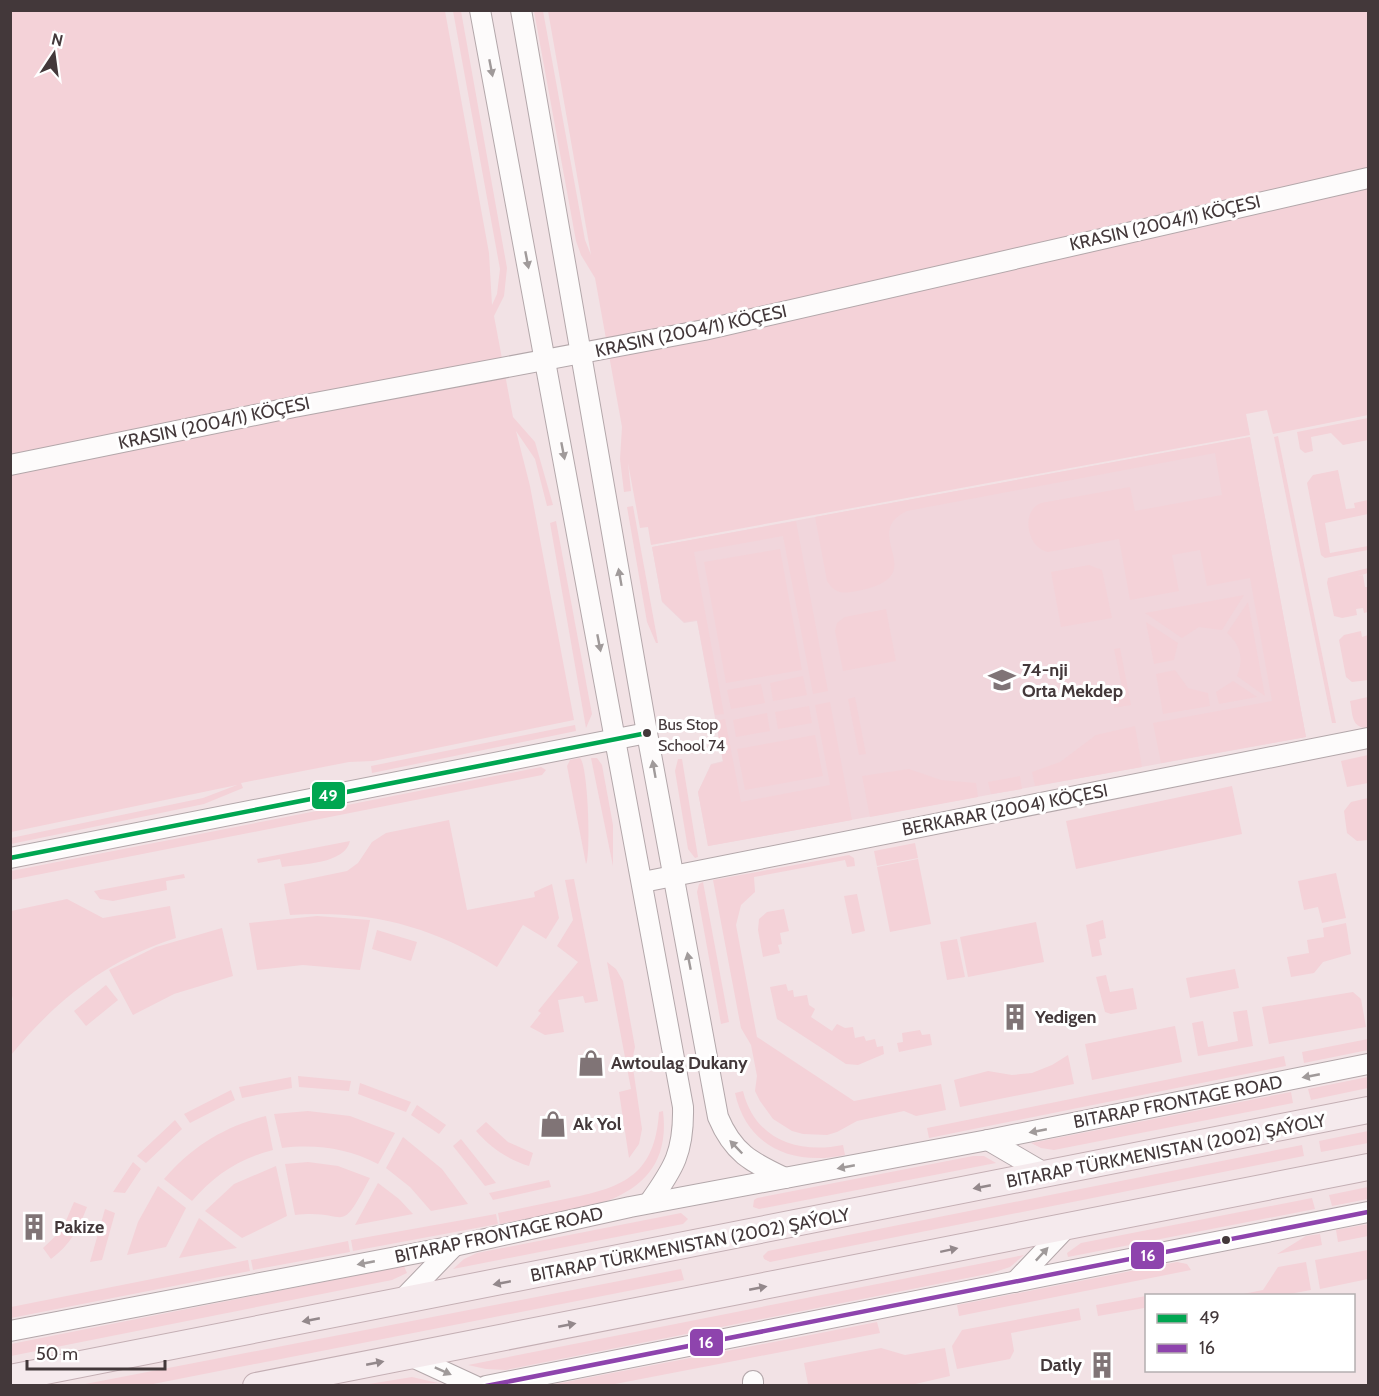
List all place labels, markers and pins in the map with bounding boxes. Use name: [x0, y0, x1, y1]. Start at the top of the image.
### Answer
place label: 74-nji Orta Mekdep: [1022, 659, 1123, 702]
school or university icon: 74-nji Orta Mekdep: [987, 665, 1017, 695]
place label: Bus Stop School 74: [658, 715, 725, 755]
marker: Bus Stop School 74: [641, 727, 653, 739]
building icon: Yedigen: [1000, 1002, 1030, 1032]
place label: Yedigen: [1034, 1006, 1096, 1028]
shop icon: Awtoulag Dukany: [576, 1048, 606, 1078]
place label: Awtoulag Dukany: [611, 1052, 748, 1074]
shop icon: Ak Yol: [538, 1109, 568, 1139]
place label: Ak Yol: [573, 1113, 622, 1135]
building icon: Pakize: [19, 1212, 49, 1242]
place label: Pakize: [54, 1216, 104, 1238]
unlabelled marker: [1220, 1234, 1232, 1246]
building icon: Datly: [1087, 1350, 1117, 1380]
place label: Datly: [1040, 1354, 1082, 1376]

